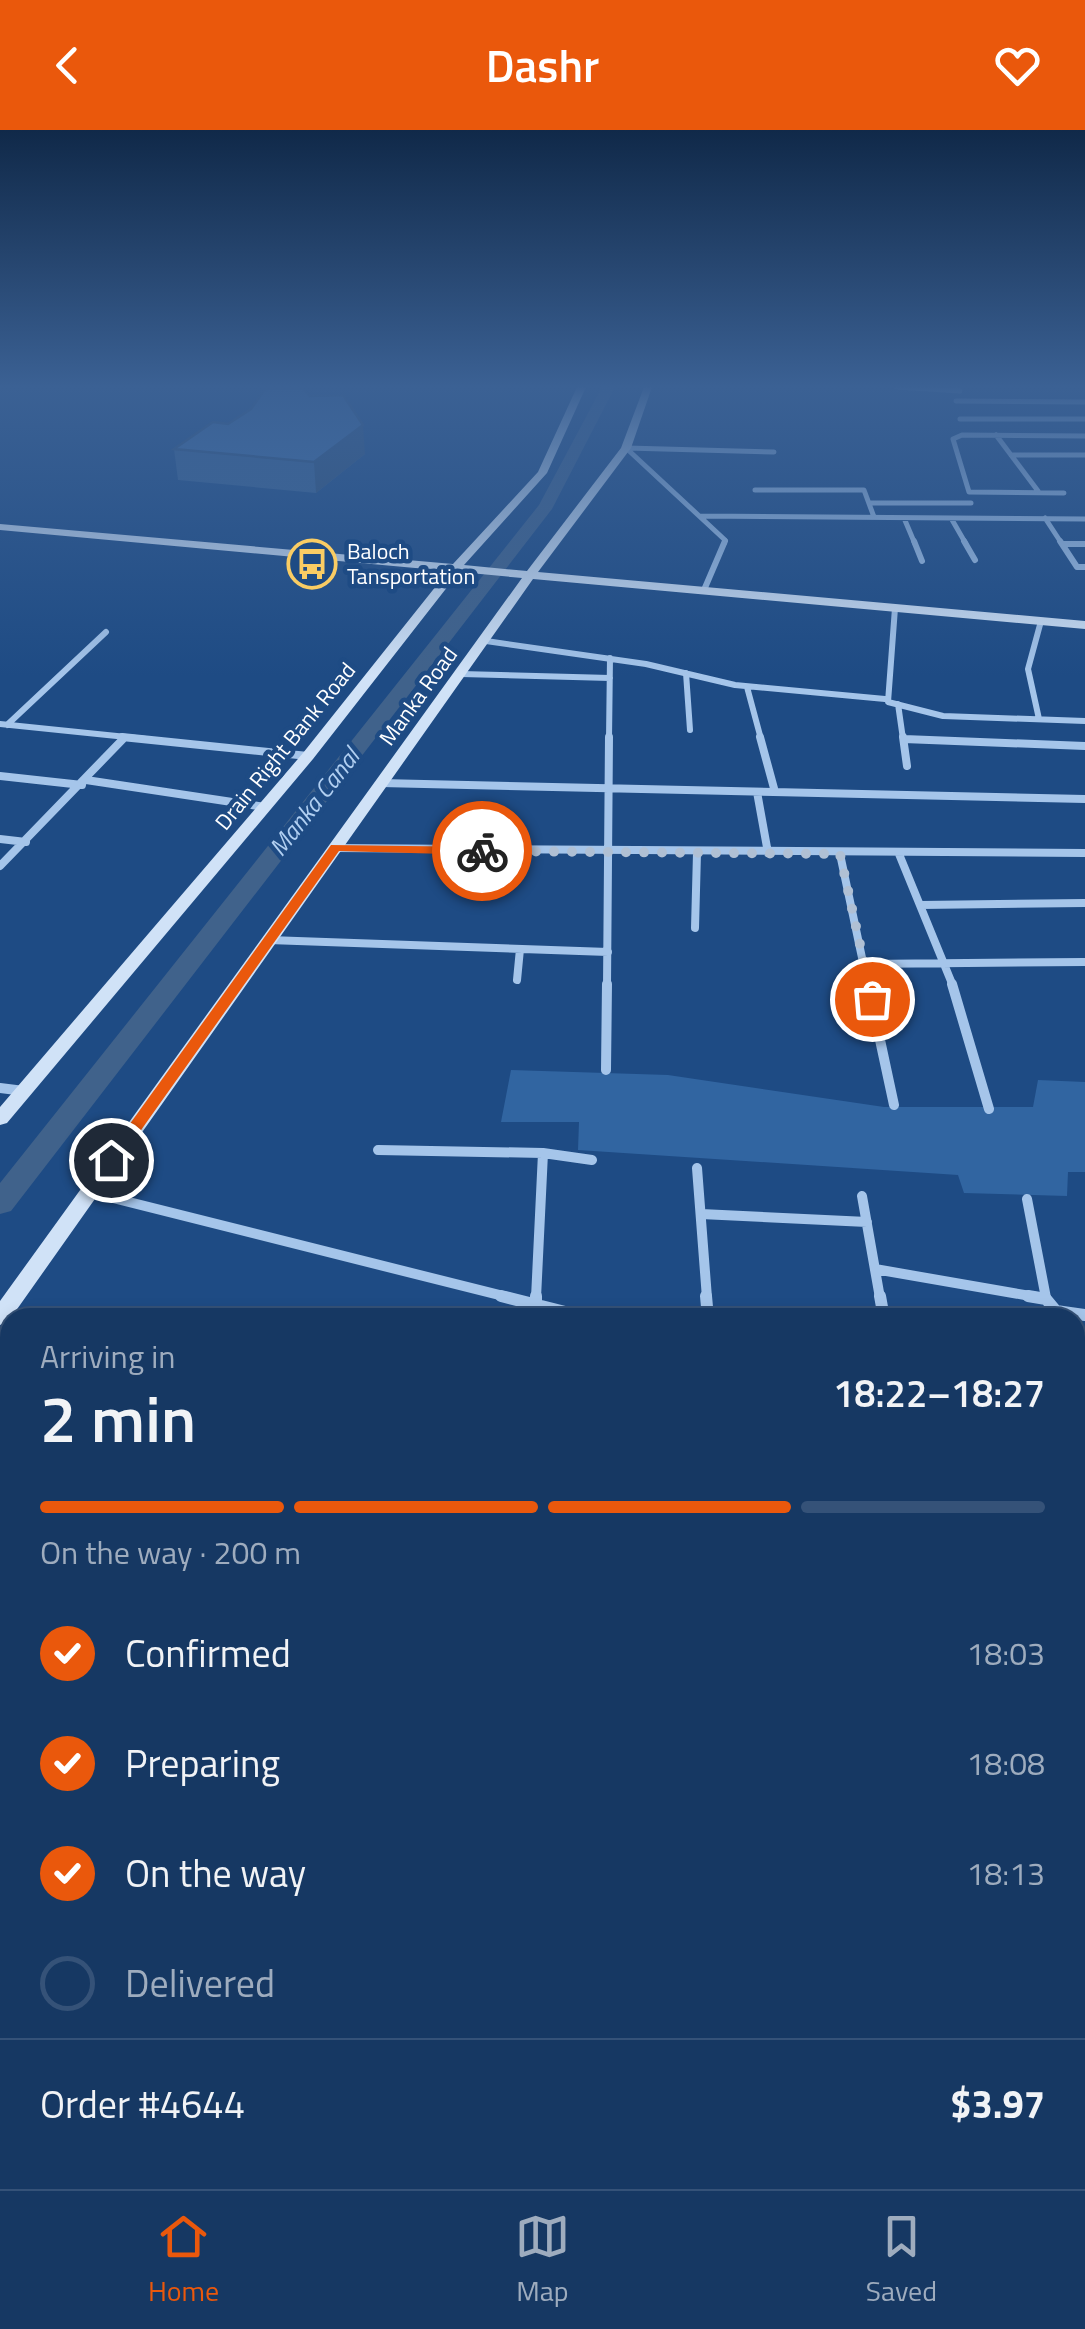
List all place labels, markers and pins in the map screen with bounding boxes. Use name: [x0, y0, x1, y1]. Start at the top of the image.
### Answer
place label: Baloch Tansportation: [347, 534, 475, 593]
bus stop icon: Baloch Tansportation: [286, 538, 338, 590]
pin: [830, 957, 915, 1042]
pin: [69, 1118, 154, 1203]

